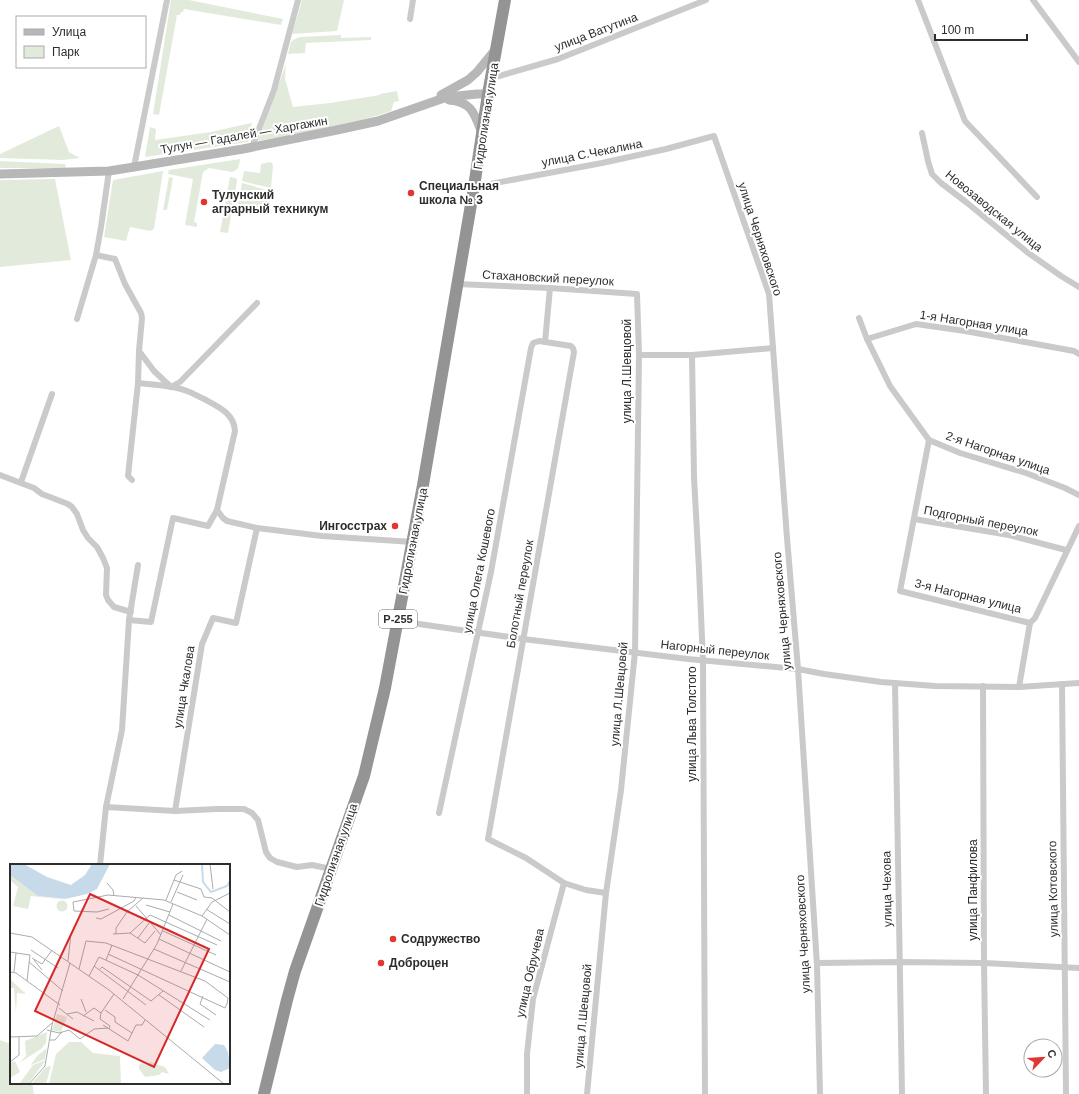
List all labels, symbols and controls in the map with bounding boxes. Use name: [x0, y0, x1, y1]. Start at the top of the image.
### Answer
street label: улица Ватутина: [552, 10, 640, 54]
legend: [16, 16, 146, 68]
scale bar: [935, 16, 1027, 42]
text: 100 m: [941, 23, 974, 37]
text: Улица: [52, 25, 86, 39]
text: Парк: [52, 45, 80, 59]
street label: Гидролизная улица: [471, 61, 501, 170]
street label: Тулун — Гадалей — Харгажин: [159, 113, 329, 157]
street label: улица С.Чекалина: [541, 136, 644, 170]
street label: Новозаводская улица: [943, 167, 1046, 255]
place label: Специальная школа № 3: [419, 179, 499, 207]
street label: улица Черняховского: [735, 181, 785, 298]
place label: Тулунский аграрный техникум: [212, 188, 328, 216]
marker: Специальная школа № 3: [406, 188, 416, 198]
marker: Тулунский аграрный техникум: [199, 197, 209, 207]
street label: Стахановский переулок: [482, 268, 615, 288]
street label: 1-я Нагорная улица: [919, 308, 1029, 339]
street label: улица Л.Шевцовой: [620, 319, 634, 423]
street label: 2-я Нагорная улица: [944, 429, 1052, 478]
street label: Гидролизная улица: [396, 486, 430, 595]
street label: Подгорный переулок: [923, 503, 1040, 539]
street label: улица Олега Кошевого: [460, 507, 498, 635]
place label: Ингосстрах: [319, 519, 387, 533]
marker: Ингосстрах: [390, 521, 400, 531]
street label: Болотный переулок: [504, 538, 537, 649]
street label: улица Черняховского: [770, 551, 794, 671]
street label: 3-я Нагорная улица: [913, 576, 1023, 616]
road number: Р-255: [379, 610, 417, 628]
street label: Нагорный переулок: [660, 637, 771, 663]
street label: улица Л.Шевцовой: [607, 641, 631, 747]
street label: улица Чкалова: [171, 644, 197, 729]
street label: улица Льва Толстого: [685, 666, 699, 782]
street label: Гидролизная улица: [312, 801, 360, 908]
street label: улица Панфилова: [966, 839, 980, 941]
street label: улица Котовского: [1045, 840, 1061, 938]
street label: улица Чехова: [879, 850, 895, 927]
inset map: [10, 864, 230, 1084]
street label: улица Черняховского: [793, 874, 813, 993]
street label: улица Обручева: [513, 927, 547, 1019]
place label: Содружество: [401, 932, 480, 946]
marker: Содружество: [388, 934, 398, 944]
place label: Доброцен: [389, 956, 448, 970]
marker: Доброцен: [376, 958, 386, 968]
street label: улица Л.Шевцовой: [571, 963, 595, 1069]
north arrow: [1023, 1038, 1063, 1078]
text: С: [1045, 1048, 1059, 1060]

